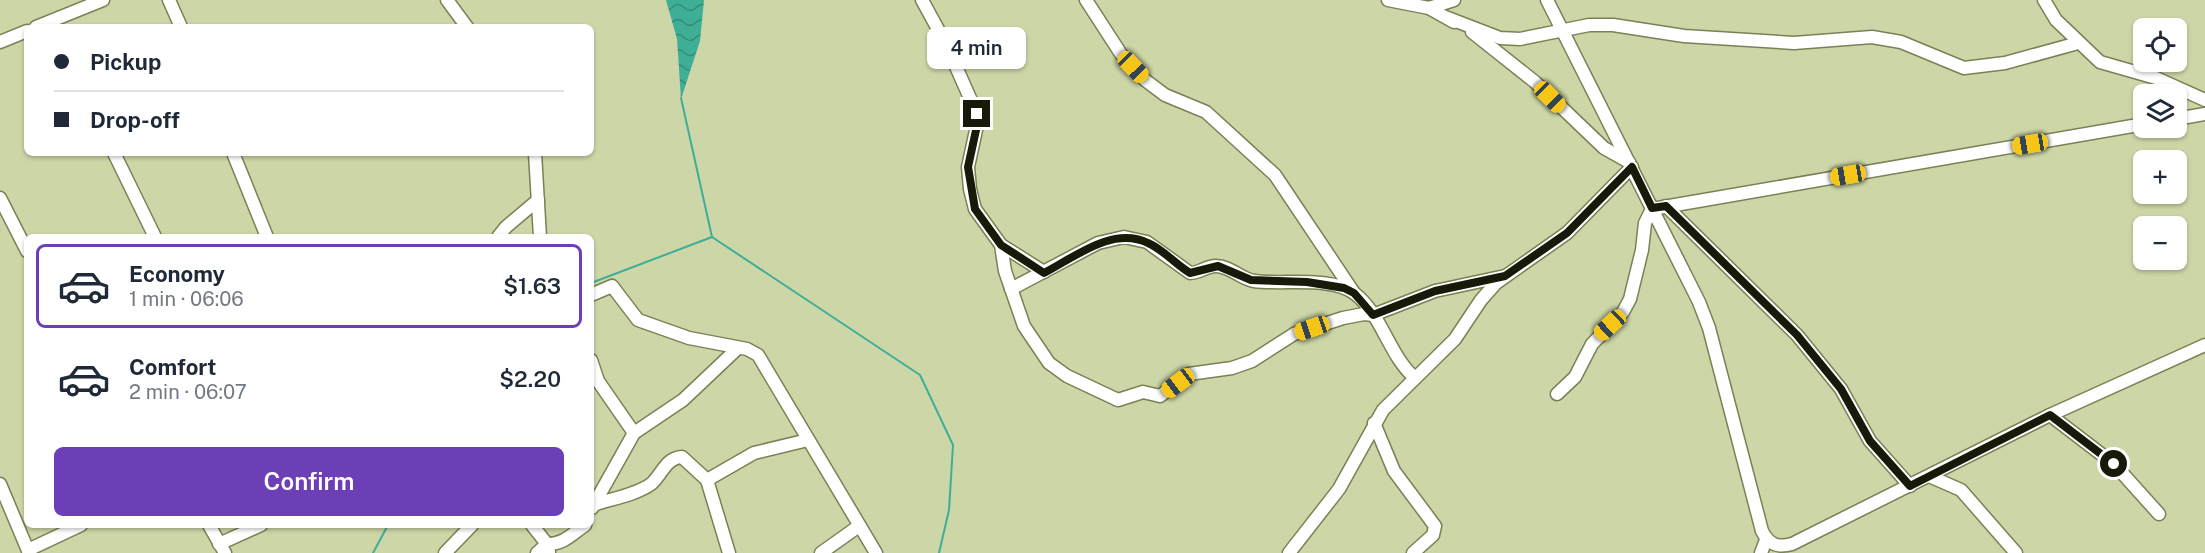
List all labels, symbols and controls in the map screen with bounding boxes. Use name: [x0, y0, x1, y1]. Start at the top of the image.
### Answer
map controls: [2133, 18, 2187, 270]
button: locate: [2133, 18, 2187, 72]
callout: 4 min: [928, 27, 1026, 69]
text: 4 min: [950, 36, 1003, 60]
car: [1114, 48, 1152, 86]
text: Pickup: [90, 49, 161, 75]
car: [1531, 78, 1569, 116]
button: layers: [2133, 84, 2187, 138]
route end: [963, 100, 990, 127]
text: Drop-off: [90, 107, 180, 133]
car: [2011, 132, 2049, 156]
button: +: [2133, 150, 2187, 204]
car: [1829, 163, 1867, 187]
button: −: [2133, 216, 2187, 270]
icon: car: [57, 259, 111, 313]
text: Economy: [129, 261, 225, 287]
text: $1.63: [503, 273, 561, 299]
text: 1 min · 06:06: [129, 287, 244, 311]
car: [1591, 306, 1629, 344]
car: [1292, 314, 1332, 342]
icon: car: [57, 352, 111, 406]
text: Comfort: [129, 354, 216, 380]
car: [1158, 365, 1198, 401]
text: $2.20: [499, 366, 561, 392]
text: 2 min · 06:07: [129, 380, 247, 404]
button: Confirm: [54, 447, 564, 516]
route start: [2100, 450, 2127, 477]

